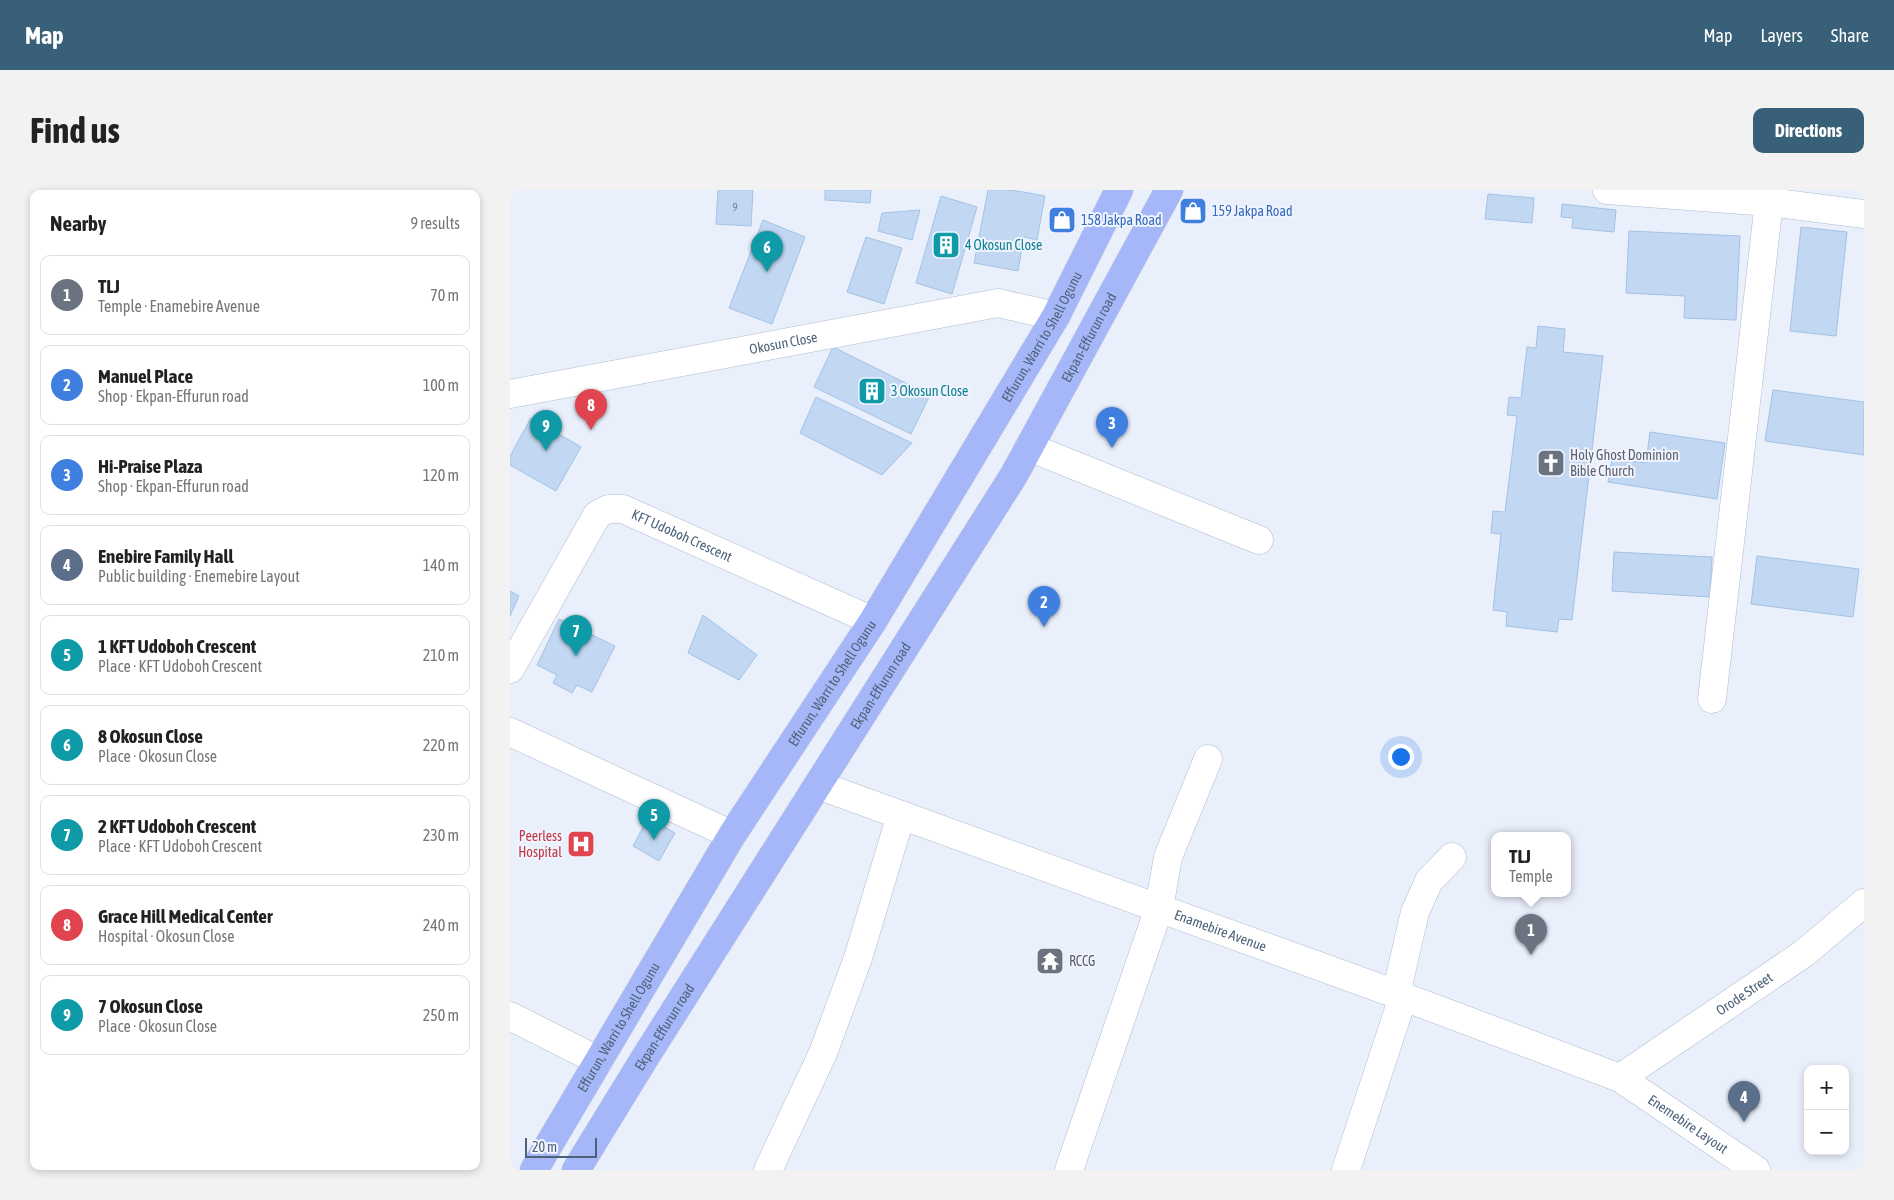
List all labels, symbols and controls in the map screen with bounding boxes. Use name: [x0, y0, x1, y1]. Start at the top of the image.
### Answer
text: Map: [25, 22, 64, 49]
text: Map: [1703, 25, 1732, 46]
text: Layers: [1760, 25, 1803, 46]
text: Share: [1831, 25, 1869, 46]
button: Directions: [1753, 108, 1864, 153]
text: Find us: [30, 110, 120, 150]
shop icon: 159 Jakpa Road: [1178, 196, 1208, 226]
house number: 9: [732, 201, 738, 213]
place label: 159 Jakpa Road: [1212, 203, 1293, 219]
shop icon: 158 Jakpa Road: [1047, 205, 1077, 235]
text: Nearby: [50, 211, 106, 235]
place label: 158 Jakpa Road: [1081, 212, 1162, 228]
text: 9 results: [410, 214, 460, 232]
building icon: 4 Okosun Close: [931, 230, 961, 260]
pin: 6: [751, 231, 783, 272]
place label: 4 Okosun Close: [965, 237, 1042, 253]
street label: Effurun, Warri to Shell Ogunu: [998, 269, 1085, 405]
text: TLJ: [98, 275, 120, 297]
text: 1: [63, 286, 71, 304]
text: 70 m: [430, 286, 459, 304]
street label: Ekpan-Effurun road: [1058, 290, 1120, 385]
text: Temple · Enamebire Avenue: [98, 297, 260, 315]
street label: Okosun Close: [748, 329, 819, 357]
text: Manuel Place: [98, 365, 193, 387]
text: 2: [63, 376, 71, 394]
text: 100 m: [423, 376, 459, 394]
building icon: 3 Okosun Close: [857, 376, 887, 406]
place label: 3 Okosun Close: [891, 383, 968, 399]
text: Shop · Ekpan-Effurun road: [98, 387, 249, 405]
pin: 8: [575, 389, 607, 430]
pin: 3: [1096, 407, 1128, 448]
pin: 9: [530, 410, 562, 451]
place label: Holy Ghost Dominion Bible Church: [1570, 447, 1679, 479]
church icon: Holy Ghost Dominion Bible Church: [1536, 448, 1566, 478]
text: Hi-Praise Plaza: [98, 455, 203, 477]
text: 3: [63, 466, 71, 484]
text: 120 m: [423, 466, 459, 484]
text: Shop · Ekpan-Effurun road: [98, 477, 249, 495]
street label: KFT Udoboh Crescent: [629, 506, 735, 565]
text: Enebire Family Hall: [98, 545, 234, 567]
text: 4: [63, 556, 71, 574]
text: 140 m: [423, 556, 459, 574]
text: Public building · Enemebire Layout: [98, 567, 300, 585]
pin: 2: [1028, 586, 1060, 627]
pin: 7: [560, 615, 592, 656]
street label: Effurun, Warri to Shell Ogunu: [785, 617, 879, 749]
text: 1 KFT Udoboh Crescent: [98, 635, 256, 657]
street label: Ekpan-Effurun road: [847, 640, 914, 732]
text: 5: [63, 646, 71, 664]
text: 210 m: [423, 646, 459, 664]
text: Place · KFT Udoboh Crescent: [98, 657, 262, 675]
text: 8 Okosun Close: [98, 725, 203, 747]
text: 6: [63, 736, 71, 754]
text: 220 m: [423, 736, 459, 754]
your location: [1388, 744, 1414, 770]
text: Place · Okosun Close: [98, 747, 217, 765]
pin: 5: [638, 799, 670, 840]
text: 2 KFT Udoboh Crescent: [98, 815, 256, 837]
text: 7: [63, 826, 71, 844]
text: 230 m: [423, 826, 459, 844]
place label: Peerless Hospital: [518, 828, 562, 860]
hospital icon: Peerless Hospital: [566, 829, 596, 859]
popup: [1491, 832, 1571, 897]
text: Place · KFT Udoboh Crescent: [98, 837, 262, 855]
text: TLJ: [1509, 845, 1531, 867]
text: Temple: [1509, 867, 1553, 885]
text: Grace Hill Medical Center: [98, 905, 273, 927]
street label: Enamebire Avenue: [1172, 907, 1269, 955]
pin: 1: [1515, 914, 1547, 955]
text: 8: [63, 916, 71, 934]
text: 240 m: [423, 916, 459, 934]
text: Hospital · Okosun Close: [98, 927, 234, 945]
temple icon: RCCG: [1035, 946, 1065, 976]
place label: RCCG: [1069, 953, 1095, 969]
street label: Effurun, Warri to Shell Ogunu: [574, 960, 663, 1095]
street label: Orode Street: [1713, 969, 1775, 1019]
street label: Ekpan-Effurun road: [631, 981, 698, 1073]
text: 7 Okosun Close: [98, 995, 203, 1017]
text: 9: [63, 1006, 71, 1024]
text: 250 m: [423, 1006, 459, 1024]
text: Place · Okosun Close: [98, 1017, 217, 1035]
map controls: [1804, 1065, 1849, 1155]
button: +: [1804, 1065, 1849, 1110]
pin: 4: [1728, 1081, 1760, 1122]
street label: Enemebire Layout: [1645, 1091, 1731, 1157]
button: −: [1804, 1110, 1849, 1155]
scale bar: [525, 1135, 598, 1158]
text: 20 m: [532, 1139, 557, 1155]

